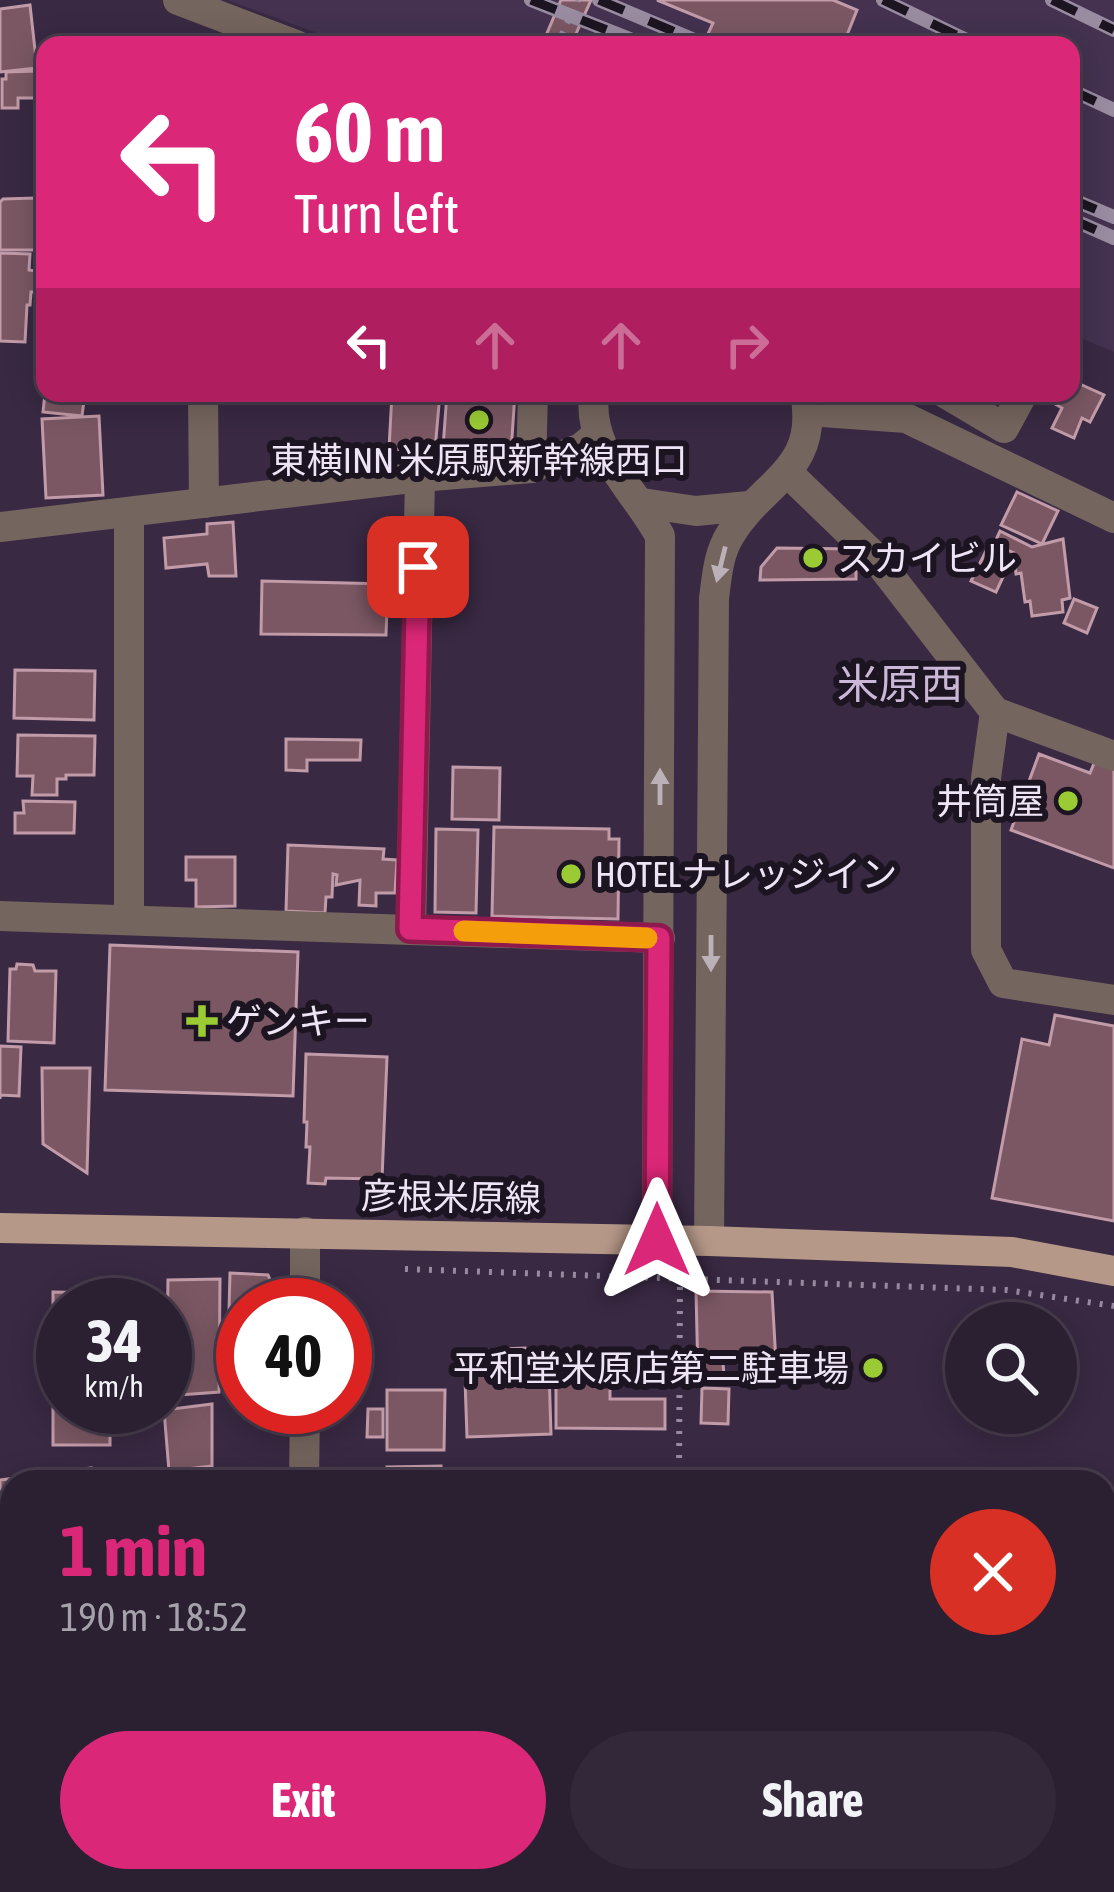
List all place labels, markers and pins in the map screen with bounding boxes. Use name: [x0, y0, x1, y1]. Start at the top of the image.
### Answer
marker: 東横INN 米原駅新幹線西口: [466, 407, 492, 433]
place label: 東横INN 米原駅新幹線西口: [271, 439, 687, 481]
pin: [367, 516, 469, 618]
place label: スカイビル: [837, 537, 1017, 579]
marker: スカイビル: [800, 545, 826, 571]
place label: 井筒屋: [936, 780, 1044, 822]
marker: 井筒屋: [1055, 788, 1081, 814]
place label: HOTELナレッジイン: [595, 853, 897, 895]
marker: HOTELナレッジイン: [558, 861, 584, 887]
place label: ゲンキー: [226, 1000, 370, 1042]
marker: ゲンキー: [189, 1008, 215, 1034]
place label: 平和堂米原店第二駐車場: [453, 1347, 849, 1389]
marker: 平和堂米原店第二駐車場: [860, 1355, 886, 1381]

